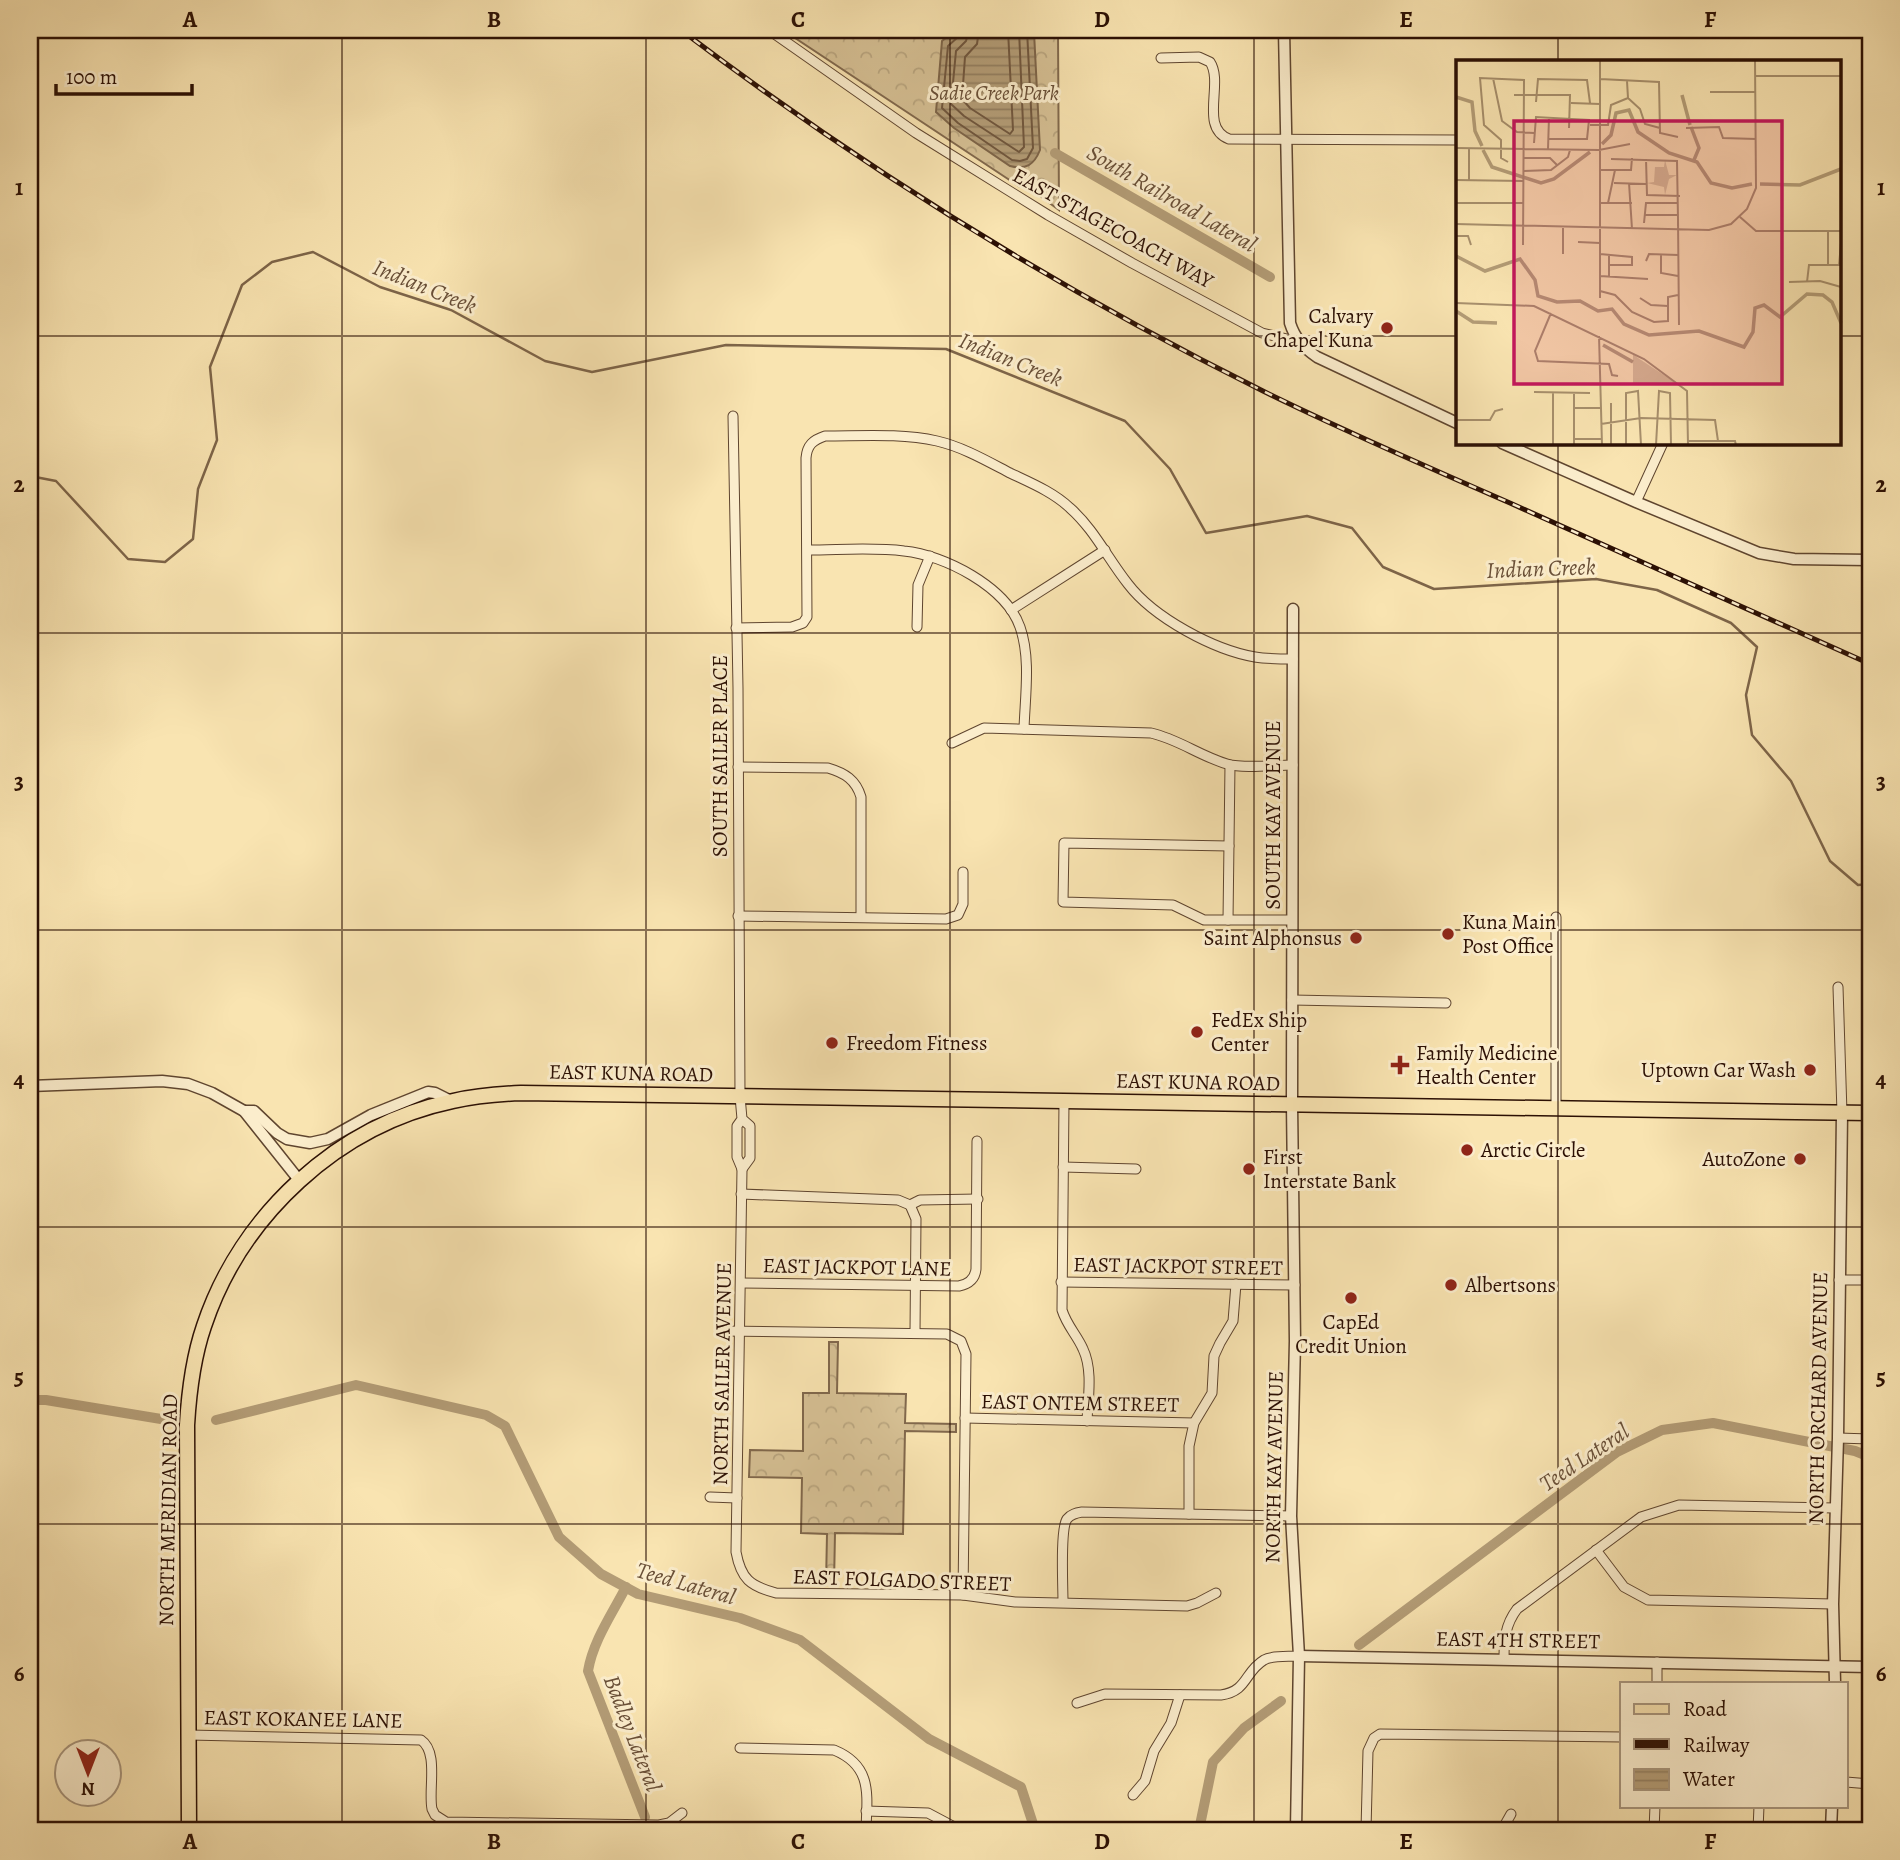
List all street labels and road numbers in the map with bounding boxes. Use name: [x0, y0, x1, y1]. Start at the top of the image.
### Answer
street label: EAST STAGECOACH WAY: [1008, 161, 1219, 295]
street label: SOUTH SAILER PLACE: [706, 655, 734, 857]
street label: SOUTH KAY AVENUE: [1259, 720, 1287, 910]
street label: EAST KUNA ROAD: [549, 1058, 713, 1088]
street label: EAST KUNA ROAD: [1116, 1067, 1280, 1097]
street label: EAST JACKPOT STREET: [1073, 1250, 1284, 1282]
street label: EAST JACKPOT LANE: [762, 1251, 952, 1283]
street label: NORTH SAILER AVENUE: [706, 1262, 738, 1486]
street label: NORTH ORCHARD AVENUE: [1802, 1272, 1834, 1524]
street label: NORTH KAY AVENUE: [1258, 1371, 1290, 1563]
street label: EAST ONTEM STREET: [981, 1387, 1180, 1419]
street label: NORTH MERIDIAN ROAD: [152, 1394, 184, 1626]
street label: EAST FOLGADO STREET: [792, 1562, 1012, 1598]
street label: EAST 4TH STREET: [1436, 1625, 1601, 1655]
street label: EAST KOKANEE LANE: [203, 1703, 403, 1735]

